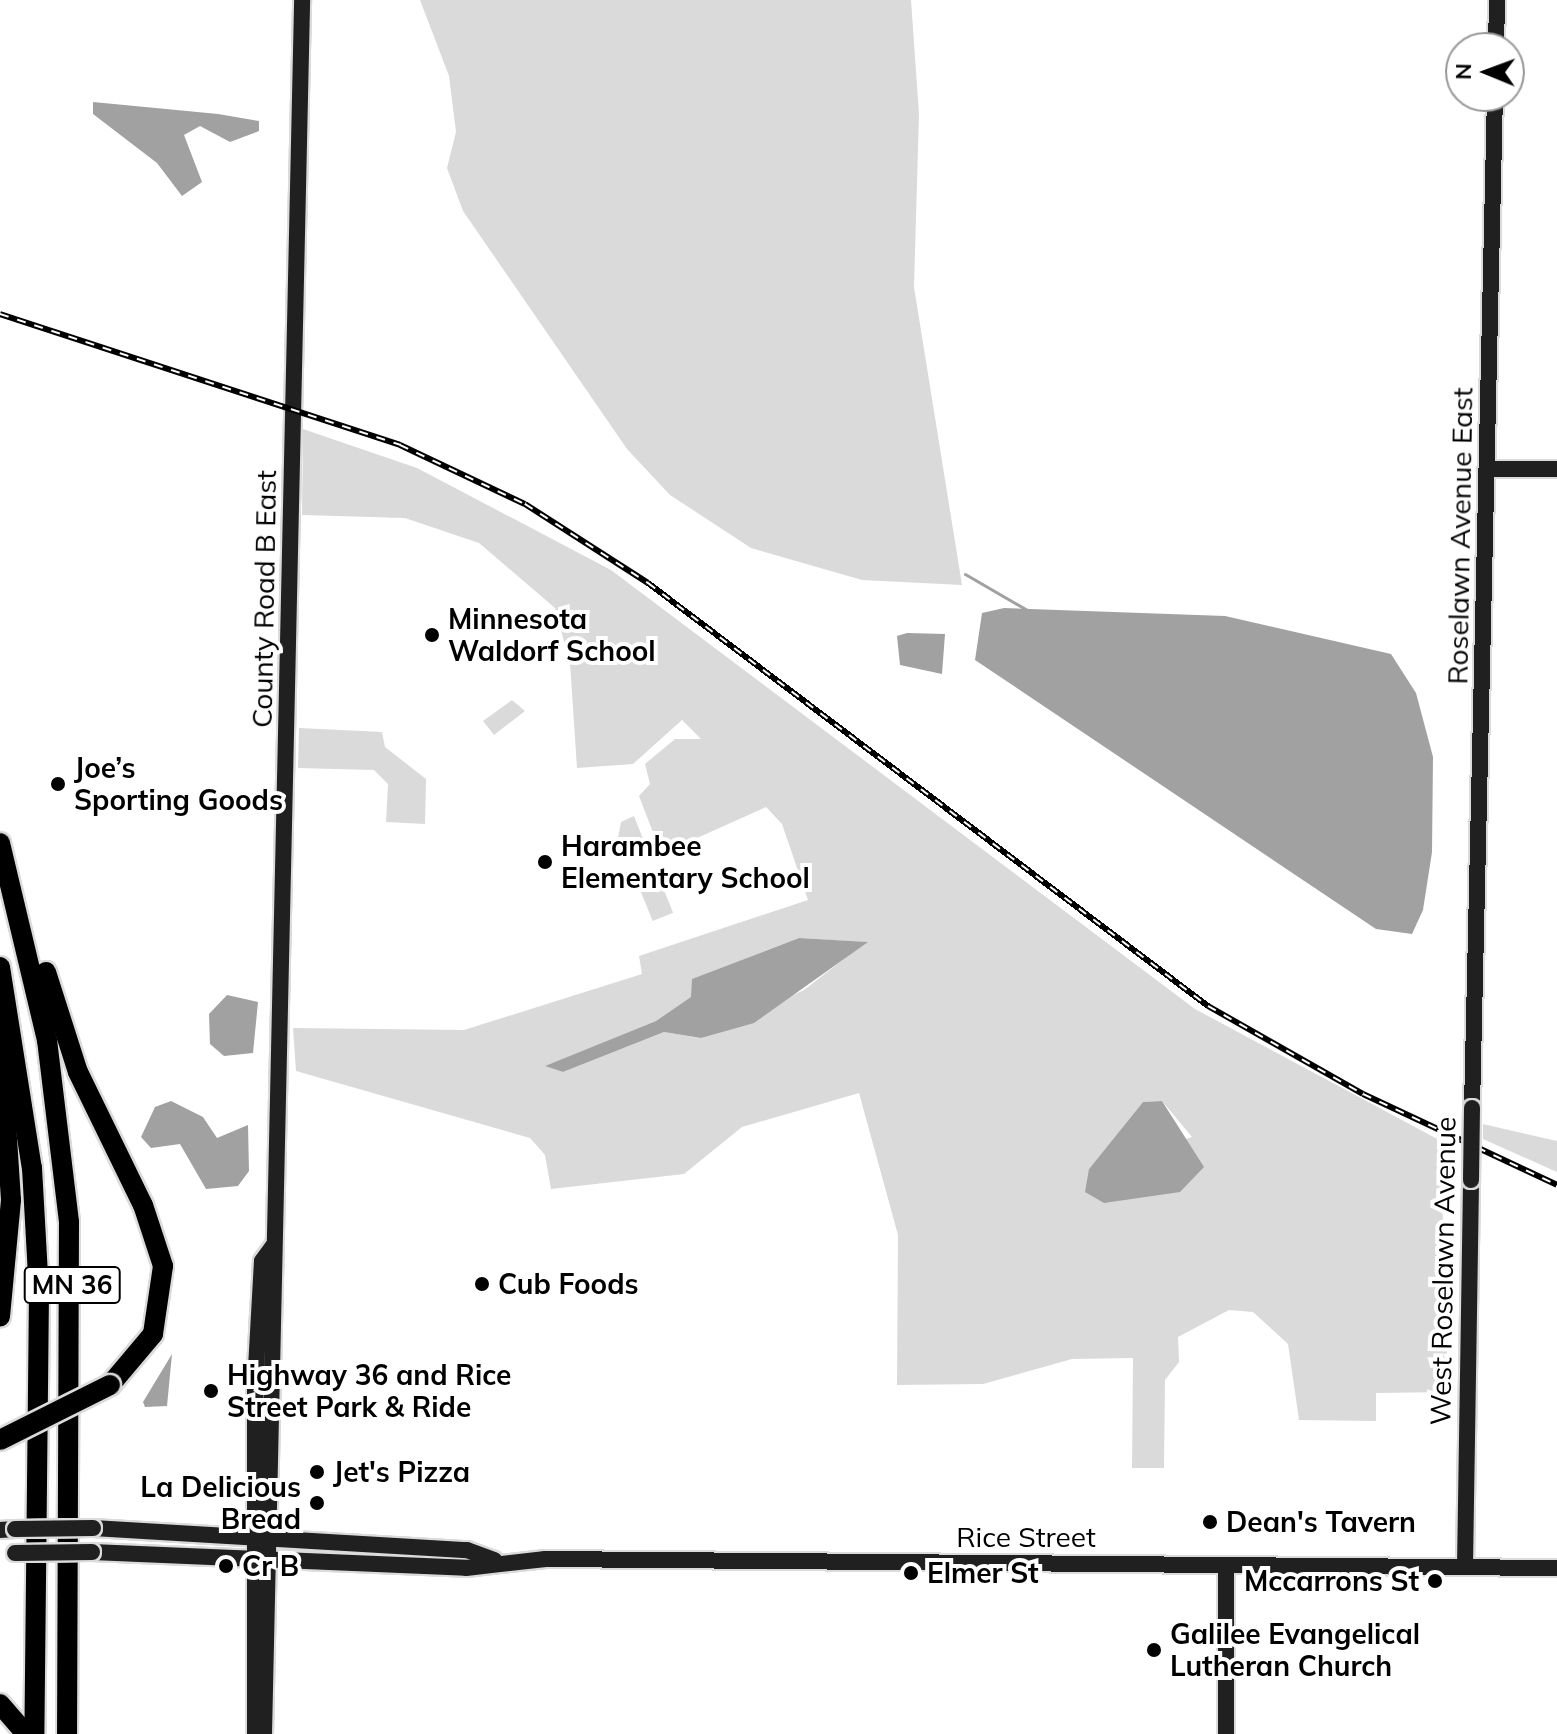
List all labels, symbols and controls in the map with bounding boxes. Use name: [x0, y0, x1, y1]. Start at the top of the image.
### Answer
north arrow: [1445, 32, 1525, 112]
text: N: [1449, 63, 1477, 80]
street label: Roselawn Avenue East: [1441, 387, 1479, 685]
street label: County Road B East: [245, 470, 283, 728]
place label: Minnesota Waldorf School: [448, 602, 656, 668]
marker: Minnesota Waldorf School: [423, 626, 441, 644]
place label: Joe’s Sporting Goods: [74, 751, 283, 817]
marker: Joe’s Sporting Goods: [49, 775, 67, 793]
place label: Harambee Elementary School: [561, 829, 810, 895]
marker: Harambee Elementary School: [536, 853, 554, 871]
street label: West Roselawn Avenue: [1424, 1116, 1462, 1426]
road number: MN 36: [22, 1263, 122, 1307]
place label: Cub Foods: [498, 1267, 639, 1301]
marker: Cub Foods: [473, 1275, 491, 1293]
place label: Highway 36 and Rice Street Park & Ride: [227, 1358, 511, 1424]
marker: Highway 36 and Rice Street Park & Ride: [202, 1382, 220, 1400]
place label: Jet's Pizza: [333, 1455, 470, 1489]
marker: Jet's Pizza: [308, 1463, 326, 1481]
place label: La Delicious Bread: [140, 1470, 301, 1536]
marker: La Delicious Bread: [308, 1494, 326, 1512]
place label: Dean's Tavern: [1226, 1505, 1416, 1539]
marker: Dean's Tavern: [1201, 1513, 1219, 1531]
street label: Rice Street: [956, 1520, 1096, 1554]
place label: Cr B: [242, 1549, 299, 1583]
place label: Elmer St: [927, 1556, 1039, 1590]
marker: Cr B: [217, 1557, 235, 1575]
marker: Elmer St: [902, 1564, 920, 1582]
place label: Mccarrons St: [1244, 1564, 1419, 1598]
marker: Mccarrons St: [1426, 1572, 1444, 1590]
place label: Galilee Evangelical Lutheran Church: [1170, 1617, 1420, 1683]
marker: Galilee Evangelical Lutheran Church: [1145, 1641, 1163, 1659]

